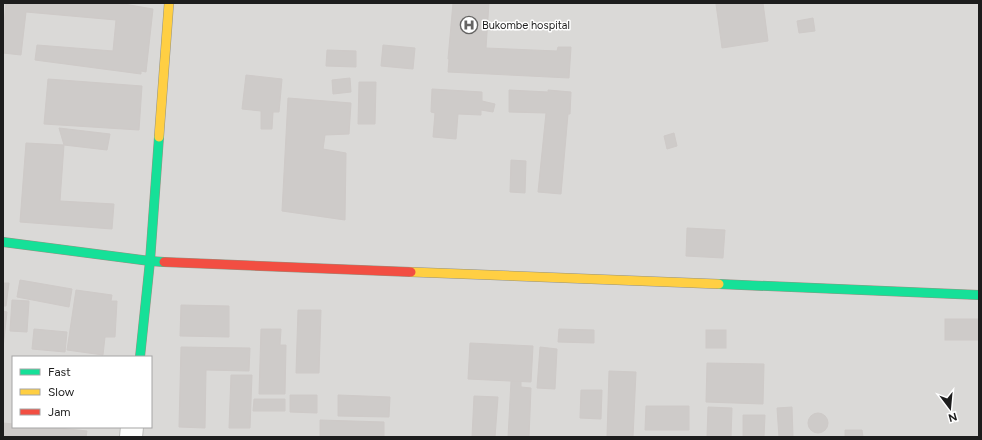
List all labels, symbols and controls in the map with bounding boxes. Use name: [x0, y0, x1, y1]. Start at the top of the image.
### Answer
hospital icon: Bukombe hospital: [459, 15, 479, 35]
place label: Bukombe hospital: [482, 19, 570, 32]
legend: [12, 356, 152, 428]
text: Fast: [48, 365, 71, 379]
text: Slow: [48, 385, 75, 399]
north arrow: [930, 388, 970, 428]
text: Jam: [48, 405, 71, 419]
text: N: [947, 410, 959, 425]

